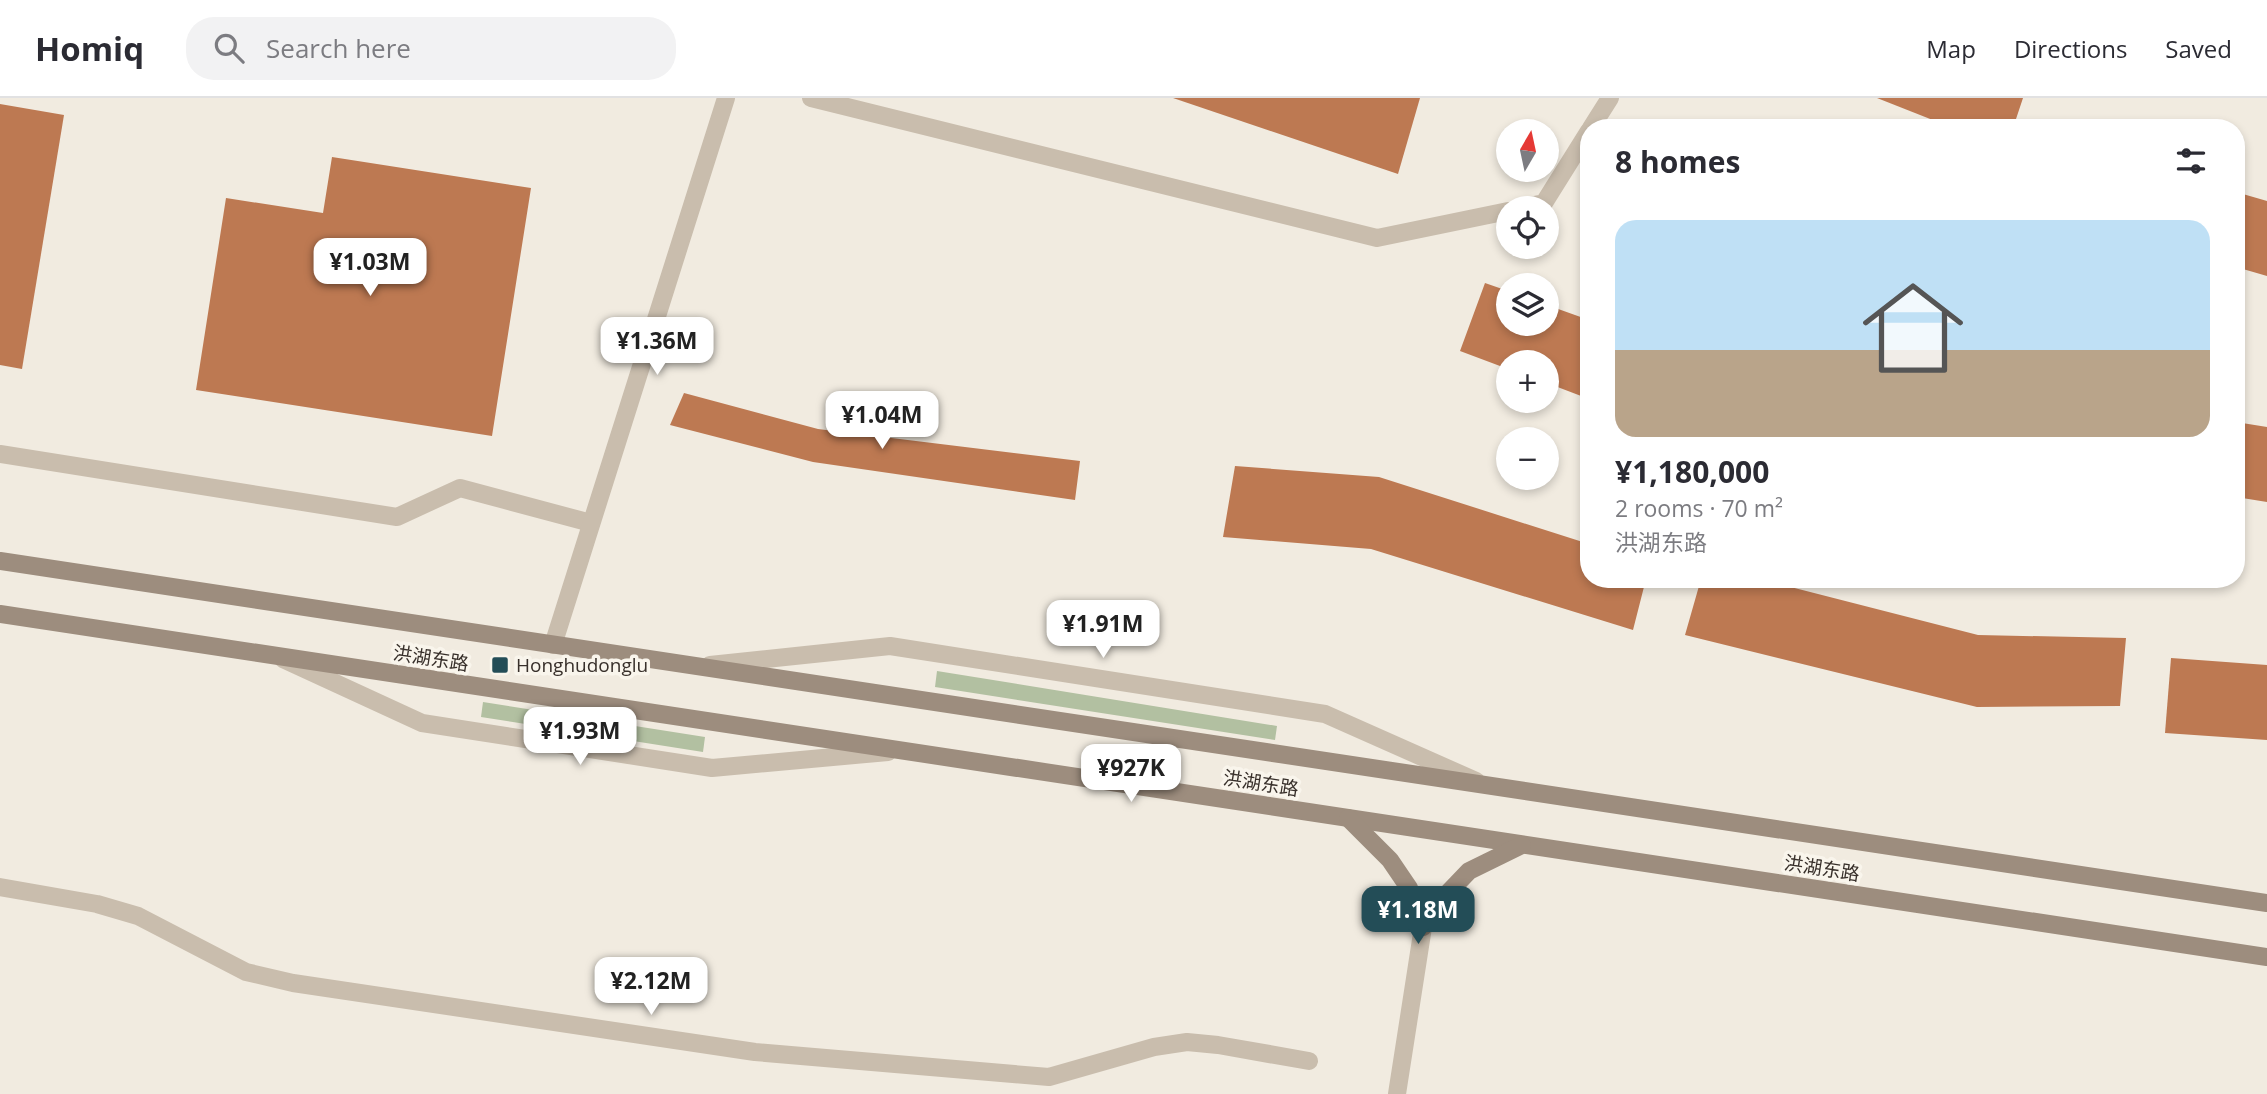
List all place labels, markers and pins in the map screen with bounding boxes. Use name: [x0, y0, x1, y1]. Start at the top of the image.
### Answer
pin: ¥1.03M: [313, 238, 427, 298]
pin: ¥1.36M: [600, 317, 714, 377]
pin: ¥1.04M: [825, 392, 939, 451]
pin: ¥1.91M: [1046, 601, 1160, 660]
place label: Honghudonglu: [516, 652, 648, 678]
marker: Honghudonglu: [490, 655, 510, 675]
pin: ¥1.93M: [523, 708, 637, 767]
pin: ¥927K: [1082, 744, 1180, 804]
pin: ¥1.18M: [1361, 886, 1475, 946]
pin: ¥2.12M: [594, 958, 708, 1017]

